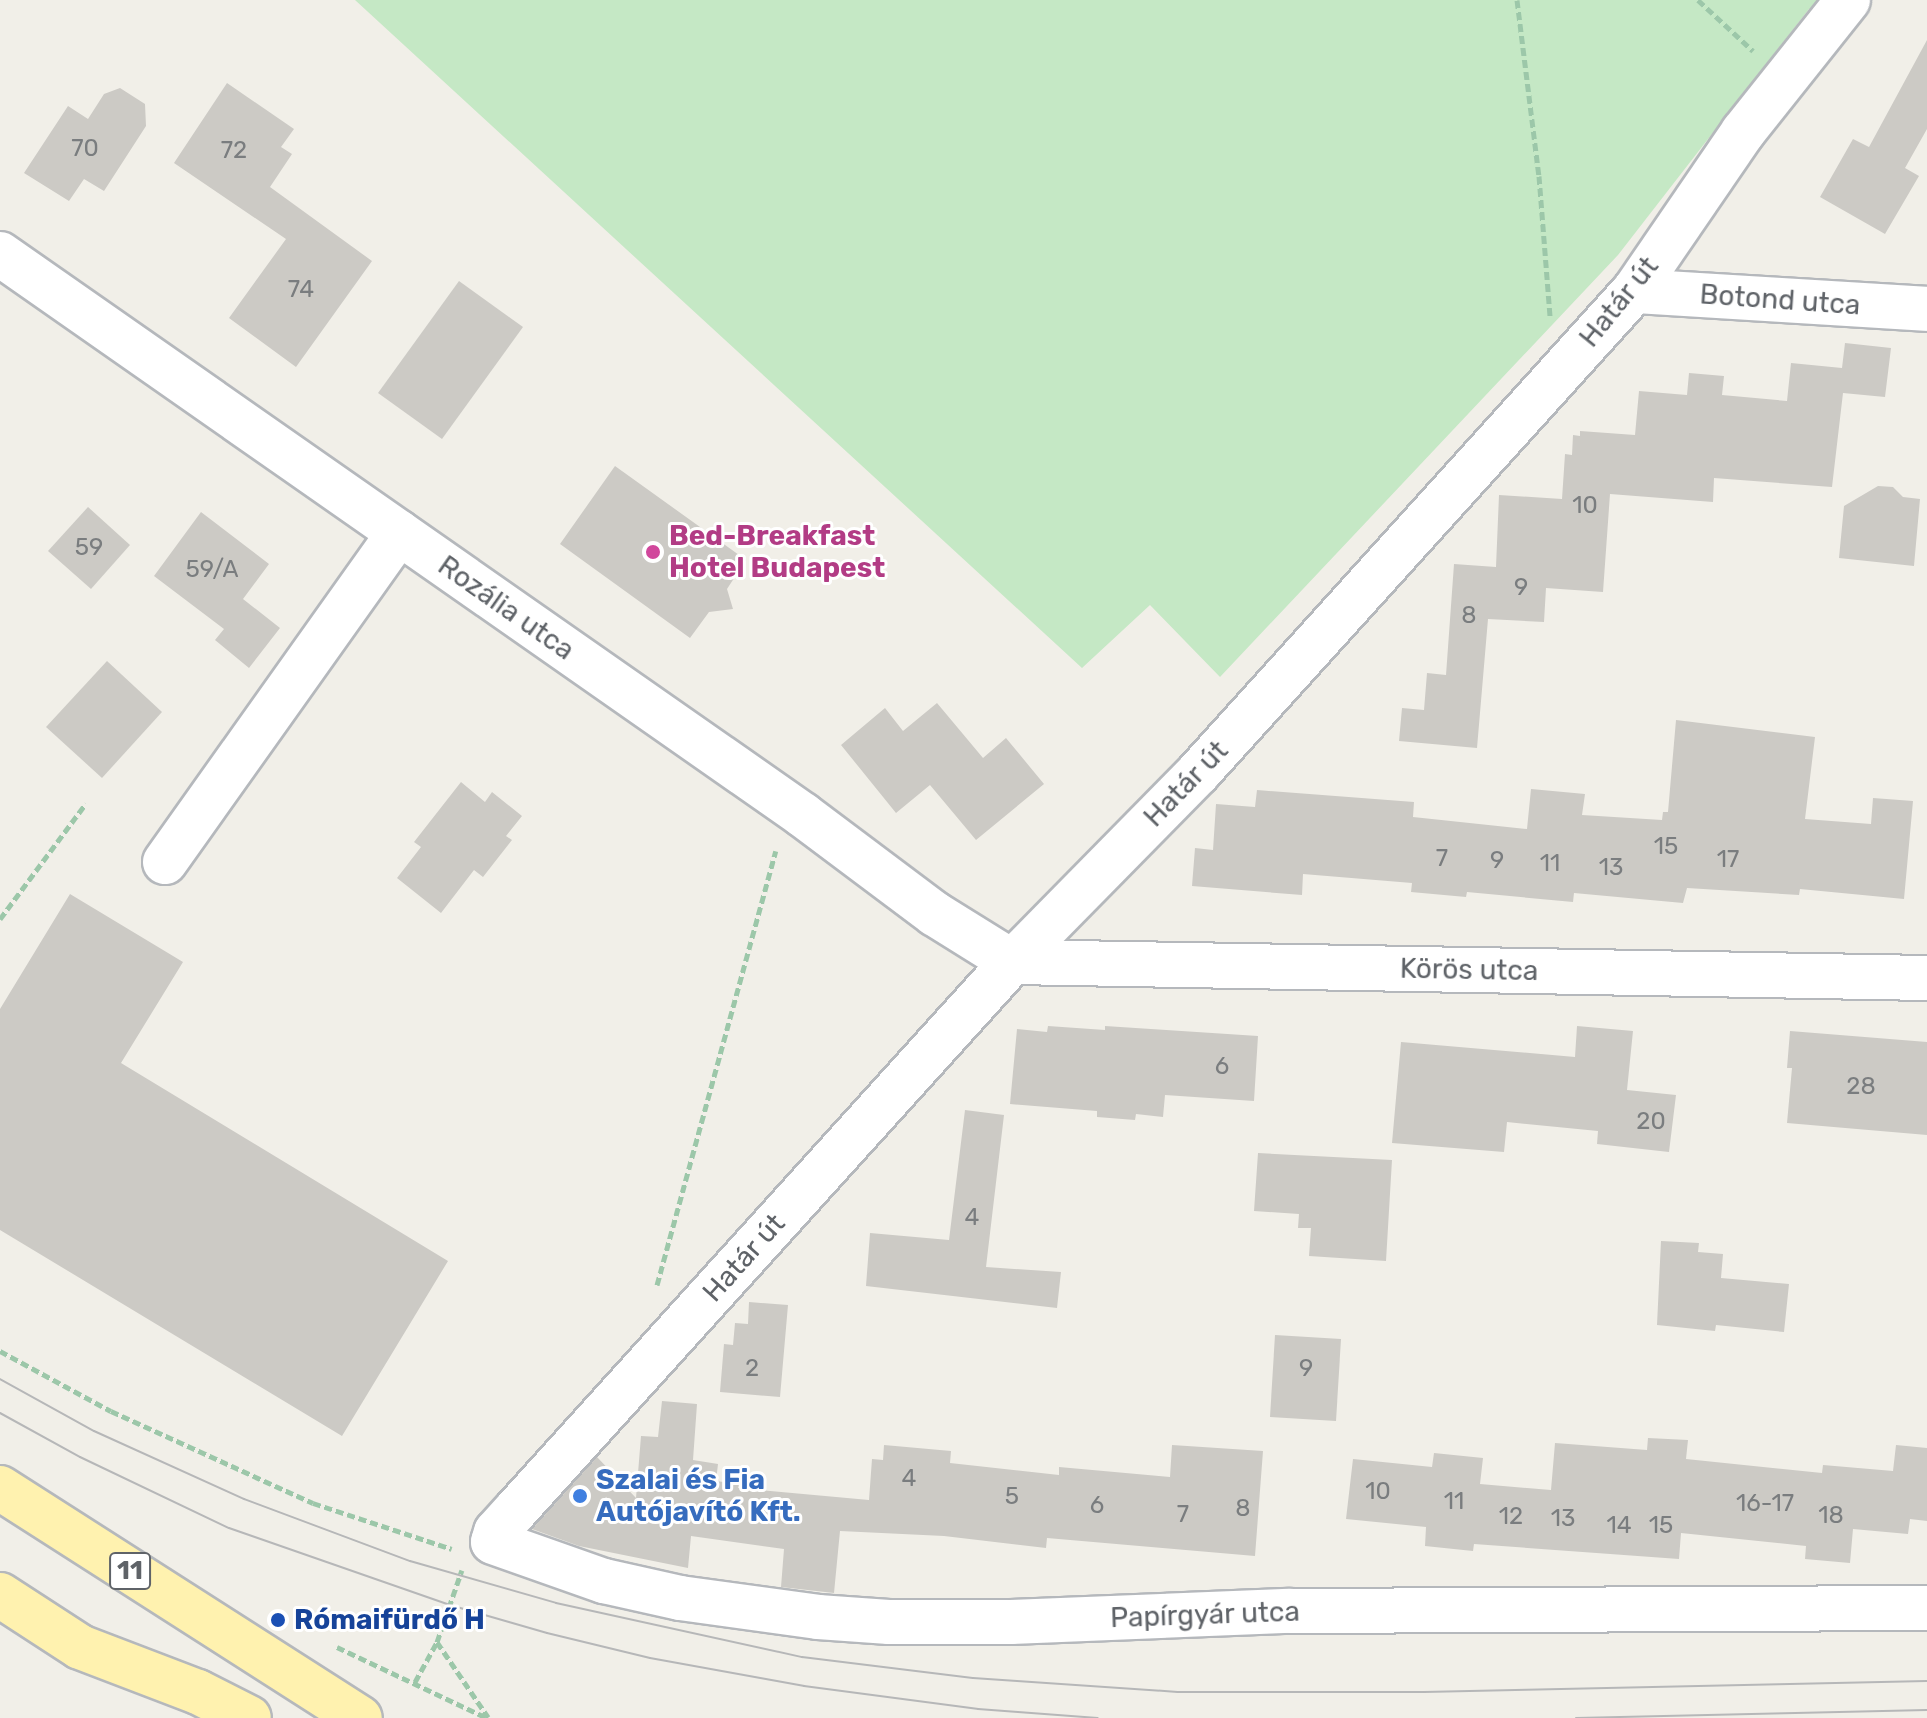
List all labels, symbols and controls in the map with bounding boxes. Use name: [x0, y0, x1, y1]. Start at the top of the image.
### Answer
house number: 70: [71, 135, 99, 163]
house number: 72: [221, 137, 247, 165]
street label: Határ út: [1572, 250, 1666, 354]
house number: 74: [288, 276, 314, 304]
street label: Botond utca: [1699, 278, 1861, 322]
house number: 10: [1572, 492, 1598, 520]
place label: Bed-Breakfast Hotel Budapest: [669, 519, 885, 585]
house number: 59: [75, 534, 103, 562]
marker: Bed-Breakfast Hotel Budapest: [644, 543, 662, 561]
street label: Rozália utca: [431, 549, 581, 667]
house number: 59/A: [185, 556, 239, 584]
house number: 9: [1514, 574, 1528, 602]
house number: 8: [1461, 602, 1477, 630]
street label: Határ út: [1137, 734, 1235, 834]
house number: 15: [1654, 833, 1678, 861]
house number: 7: [1436, 845, 1448, 873]
house number: 17: [1717, 846, 1739, 874]
house number: 9: [1490, 847, 1504, 875]
house number: 11: [1540, 850, 1560, 878]
house number: 13: [1599, 854, 1623, 882]
street label: Körös utca: [1400, 952, 1538, 988]
house number: 6: [1215, 1053, 1229, 1081]
house number: 28: [1846, 1073, 1876, 1101]
house number: 20: [1636, 1108, 1666, 1136]
house number: 4: [965, 1204, 979, 1232]
street label: Határ út: [696, 1207, 792, 1309]
house number: 2: [745, 1355, 759, 1383]
house number: 9: [1299, 1355, 1313, 1383]
place label: Szalai és Fia Autójavító Kft.: [596, 1463, 801, 1529]
house number: 4: [902, 1465, 916, 1493]
house number: 10: [1365, 1478, 1391, 1506]
house number: 5: [1005, 1483, 1019, 1511]
marker: Szalai és Fia Autójavító Kft.: [571, 1487, 589, 1505]
house number: 11: [1444, 1488, 1464, 1516]
house number: 16-17: [1736, 1490, 1794, 1518]
house number: 6: [1090, 1492, 1104, 1520]
house number: 8: [1235, 1495, 1251, 1523]
house number: 7: [1177, 1501, 1189, 1529]
house number: 18: [1818, 1502, 1844, 1530]
house number: 12: [1499, 1503, 1523, 1531]
house number: 13: [1551, 1505, 1575, 1533]
house number: 14: [1606, 1512, 1632, 1540]
house number: 15: [1649, 1512, 1673, 1540]
road number: 11: [108, 1549, 152, 1593]
street label: Papírgyár utca: [1109, 1595, 1301, 1635]
place label: Rómaifürdő H: [294, 1603, 485, 1637]
marker: Rómaifürdő H: [269, 1611, 287, 1629]

